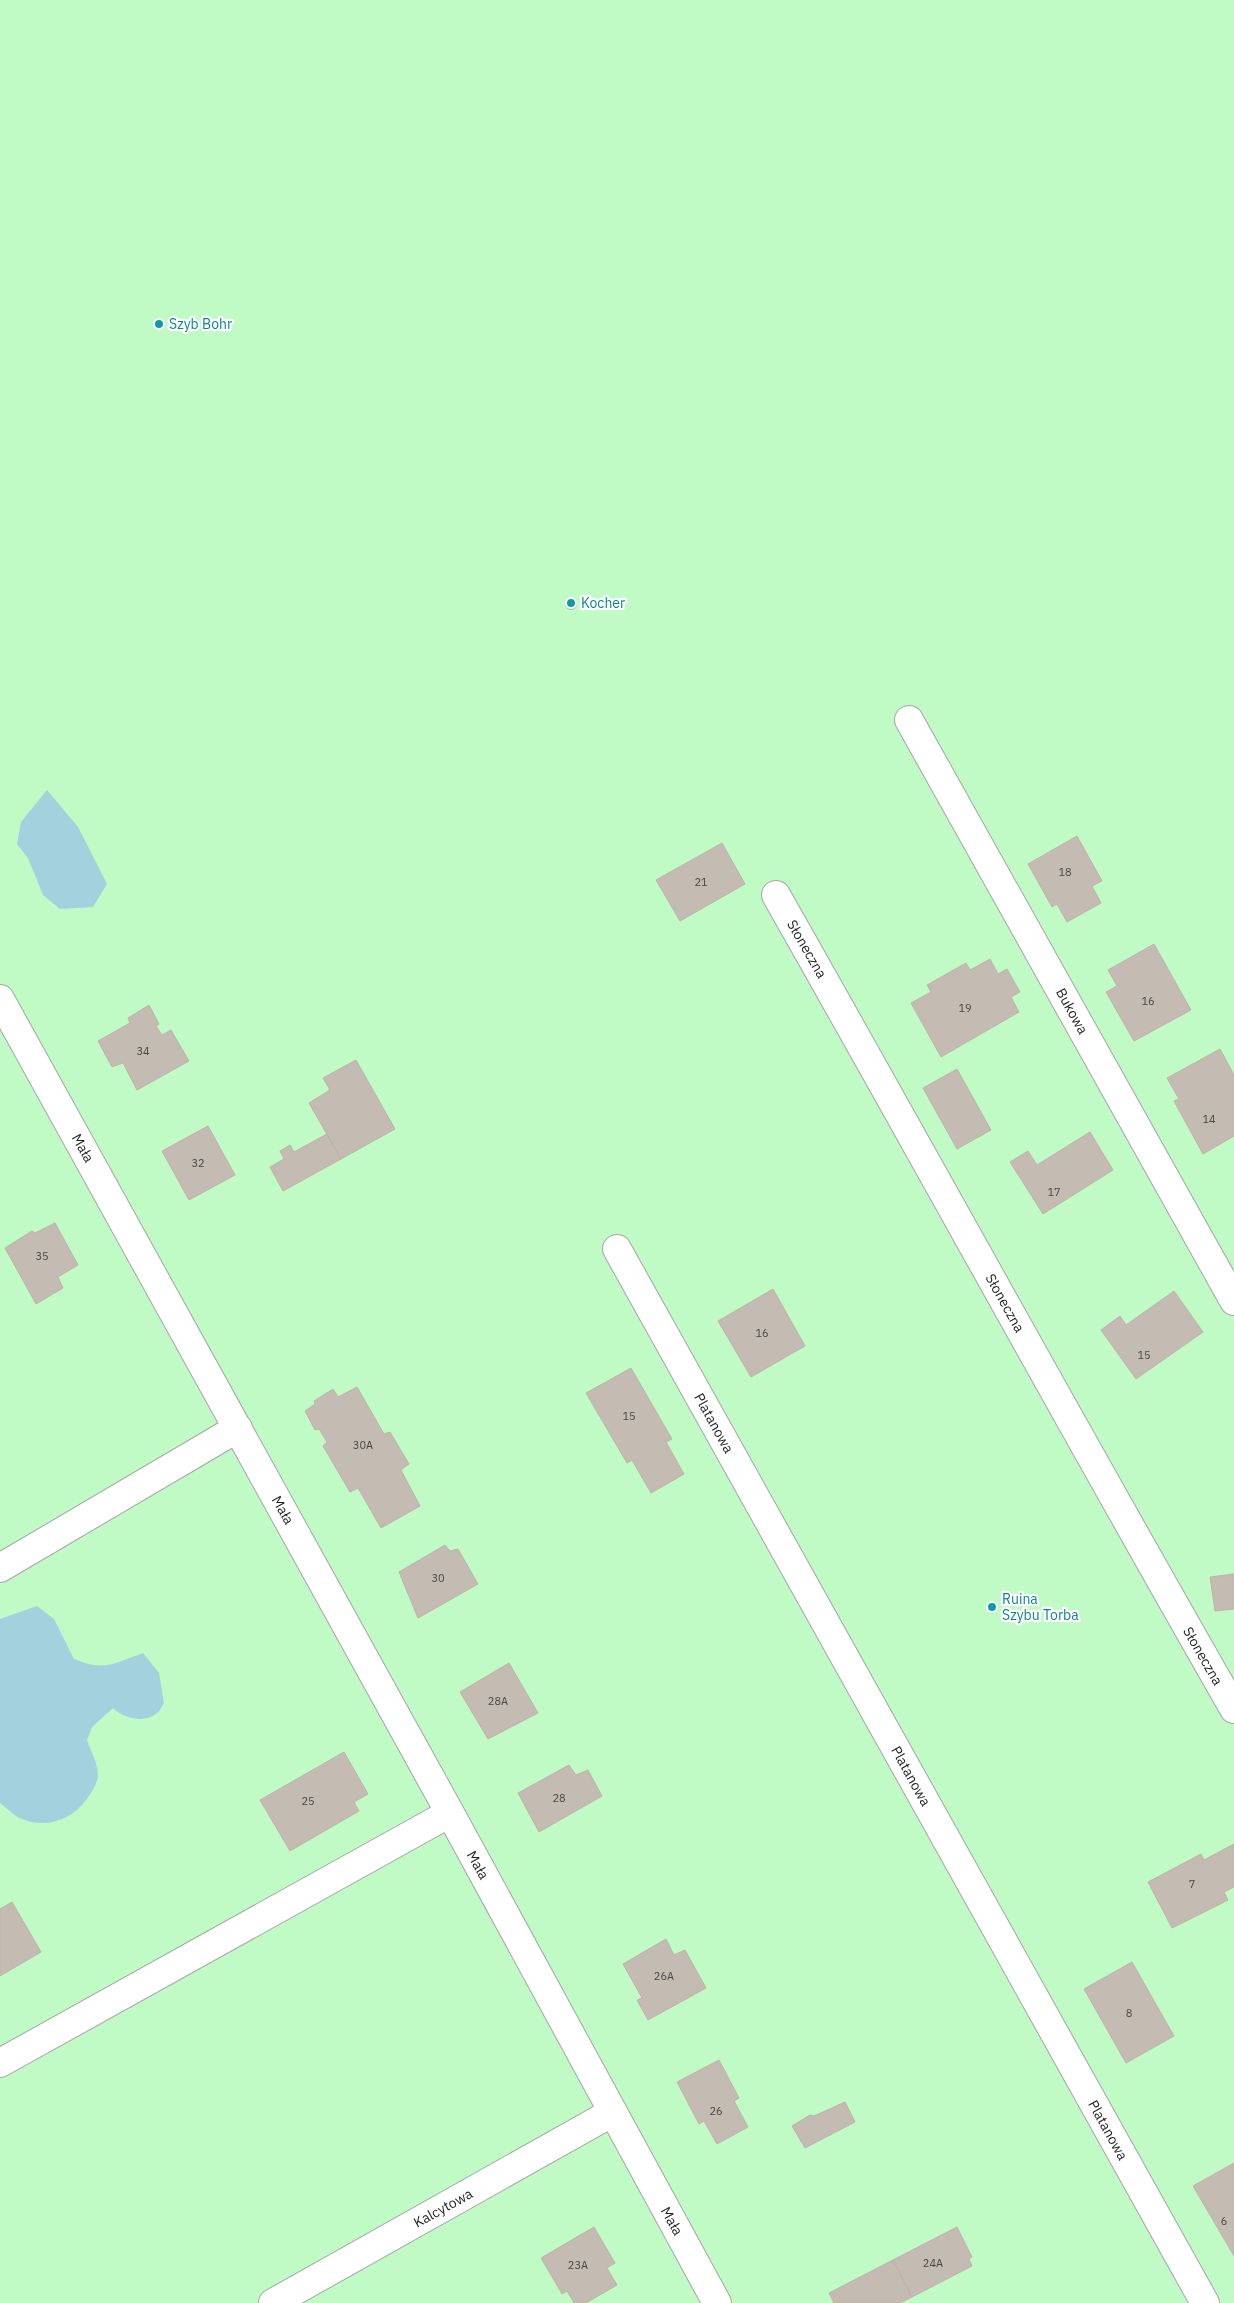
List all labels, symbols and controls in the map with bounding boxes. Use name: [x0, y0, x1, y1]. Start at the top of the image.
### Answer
place label: Szyb Bohr: [169, 315, 232, 333]
marker: Szyb Bohr: [153, 318, 165, 330]
place label: Kocher: [581, 594, 625, 612]
marker: Kocher: [565, 597, 577, 609]
house number: 18: [1058, 865, 1072, 879]
house number: 21: [694, 875, 708, 889]
street label: Słoneczna: [783, 917, 831, 982]
street label: Bukowa: [1052, 985, 1092, 1038]
house number: 16: [1141, 994, 1155, 1008]
house number: 19: [958, 1001, 972, 1015]
house number: 34: [136, 1044, 150, 1058]
house number: 14: [1202, 1112, 1216, 1126]
street label: Mała: [68, 1130, 98, 1166]
house number: 32: [191, 1156, 205, 1170]
house number: 17: [1047, 1185, 1061, 1199]
house number: 35: [35, 1249, 49, 1263]
street label: Słoneczna: [981, 1270, 1029, 1336]
house number: 16: [755, 1326, 769, 1340]
house number: 15: [1137, 1348, 1151, 1362]
street label: Platanowa: [690, 1390, 738, 1457]
house number: 15: [622, 1409, 636, 1423]
house number: 30A: [353, 1438, 373, 1452]
street label: Mała: [268, 1492, 298, 1528]
house number: 30: [431, 1571, 445, 1585]
place label: Ruina Szybu Torba: [1002, 1590, 1079, 1624]
marker: Ruina Szybu Torba: [986, 1601, 998, 1613]
street label: Słoneczna: [1179, 1624, 1227, 1689]
house number: 28A: [488, 1694, 508, 1708]
street label: Platanowa: [887, 1743, 935, 1810]
house number: 28: [552, 1791, 566, 1805]
house number: 25: [301, 1794, 315, 1808]
street label: Mała: [463, 1847, 493, 1883]
house number: 7: [1189, 1877, 1195, 1891]
house number: 26A: [654, 1969, 674, 1983]
house number: 8: [1126, 2006, 1132, 2020]
street label: Platanowa: [1084, 2097, 1132, 2164]
house number: 26: [709, 2104, 723, 2118]
street label: Kalcytowa: [410, 2184, 476, 2232]
street label: Mała: [657, 2203, 687, 2239]
house number: 6: [1221, 2214, 1227, 2228]
house number: 24A: [923, 2256, 943, 2270]
house number: 23A: [568, 2258, 588, 2272]

